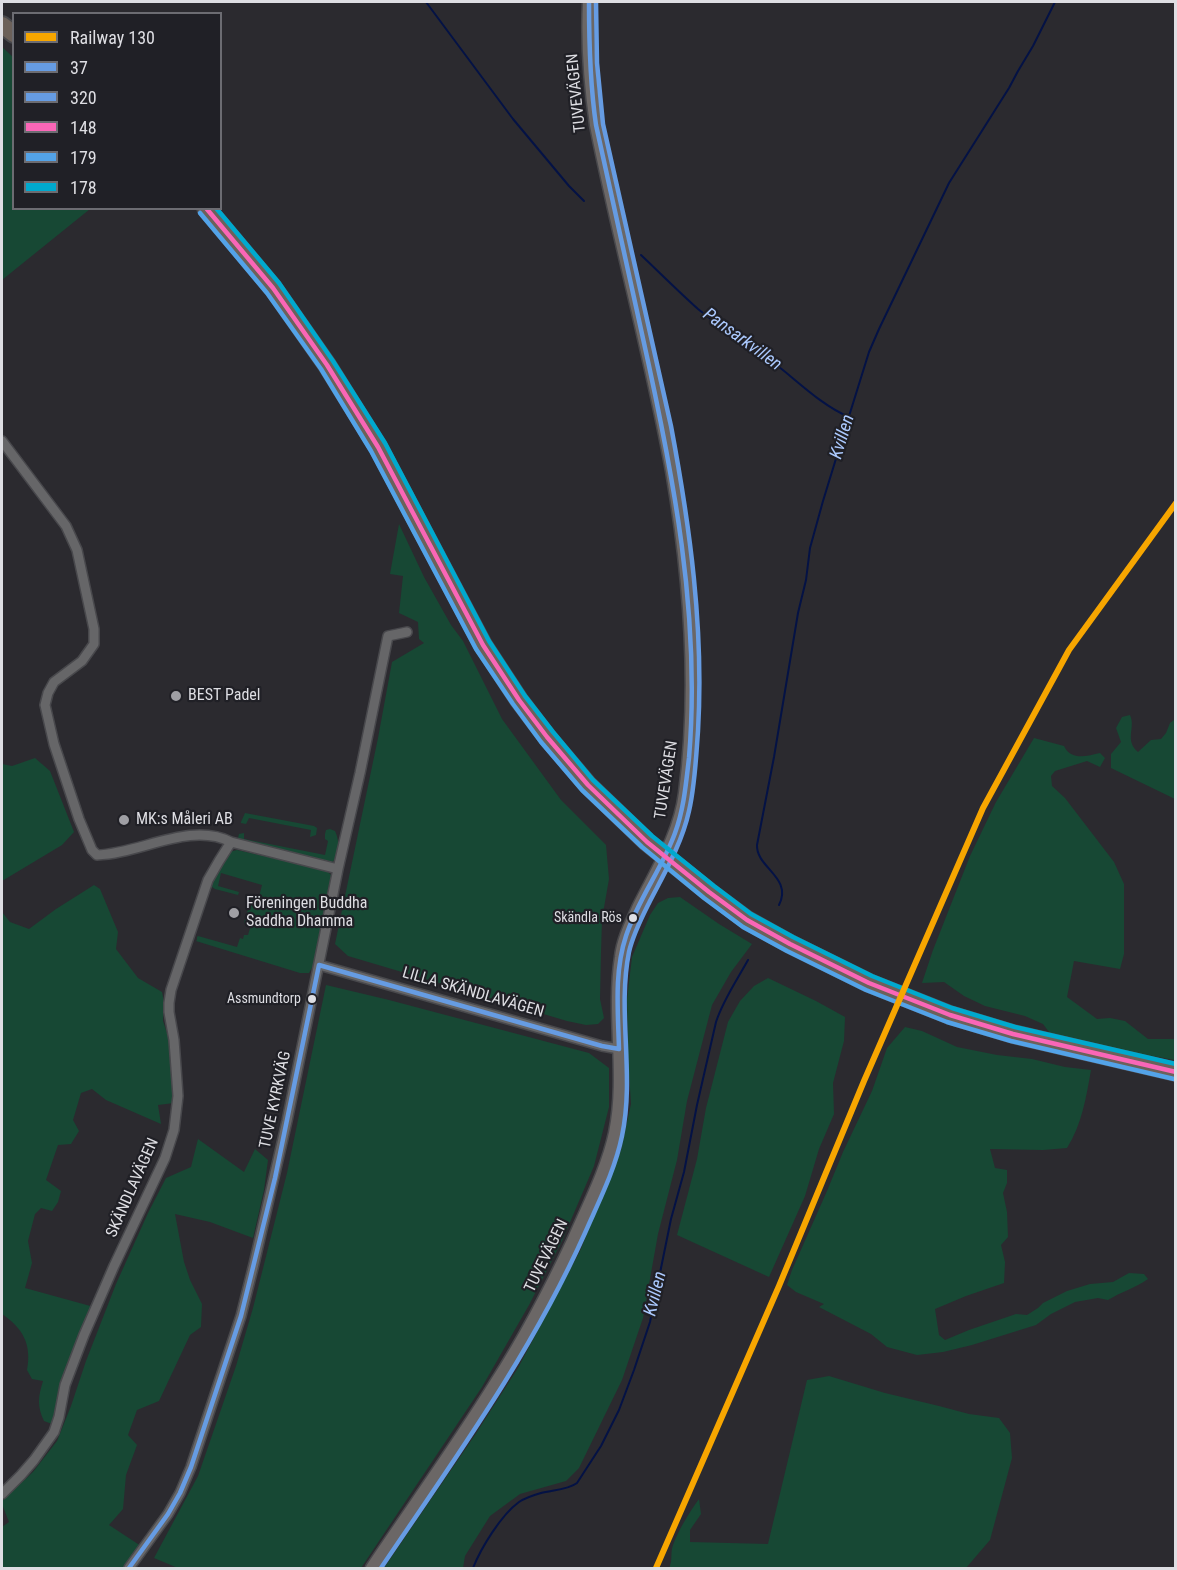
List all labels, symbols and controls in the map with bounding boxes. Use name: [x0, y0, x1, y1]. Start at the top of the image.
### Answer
legend: [12, 12, 222, 210]
text: Railway 130: [70, 27, 155, 48]
street label: TUVEVÄGEN: [563, 53, 591, 133]
text: 37: [70, 57, 88, 78]
text: 320: [70, 87, 97, 108]
text: 148: [70, 117, 97, 138]
text: 179: [70, 147, 97, 168]
text: 178: [70, 177, 97, 198]
water label: Pansarkvillen: [698, 304, 786, 376]
water label: Kvillen: [826, 412, 860, 462]
place label: BEST Padel: [188, 686, 261, 706]
marker: BEST Padel: [169, 689, 183, 703]
street label: TUVEVÄGEN: [651, 739, 683, 821]
place label: MK:s Måleri AB: [136, 810, 233, 830]
marker: MK:s Måleri AB: [117, 813, 131, 827]
place label: Föreningen Buddha Saddha Dhamma: [246, 894, 368, 932]
marker: Föreningen Buddha Saddha Dhamma: [227, 906, 241, 920]
place label: Skändla Rös: [554, 910, 622, 926]
marker: Skändla Rös: [627, 912, 639, 924]
street label: LILLA SKÄNDLAVÄGEN: [400, 964, 546, 1022]
place label: Assmundtorp: [227, 991, 301, 1007]
marker: Assmundtorp: [306, 993, 318, 1005]
street label: TUVE KYRKVÄG: [256, 1049, 296, 1151]
street label: SKÄNDLAVÄGEN: [103, 1135, 163, 1241]
street label: TUVEVÄGEN: [521, 1216, 573, 1296]
water label: Kvillen: [640, 1269, 672, 1319]

